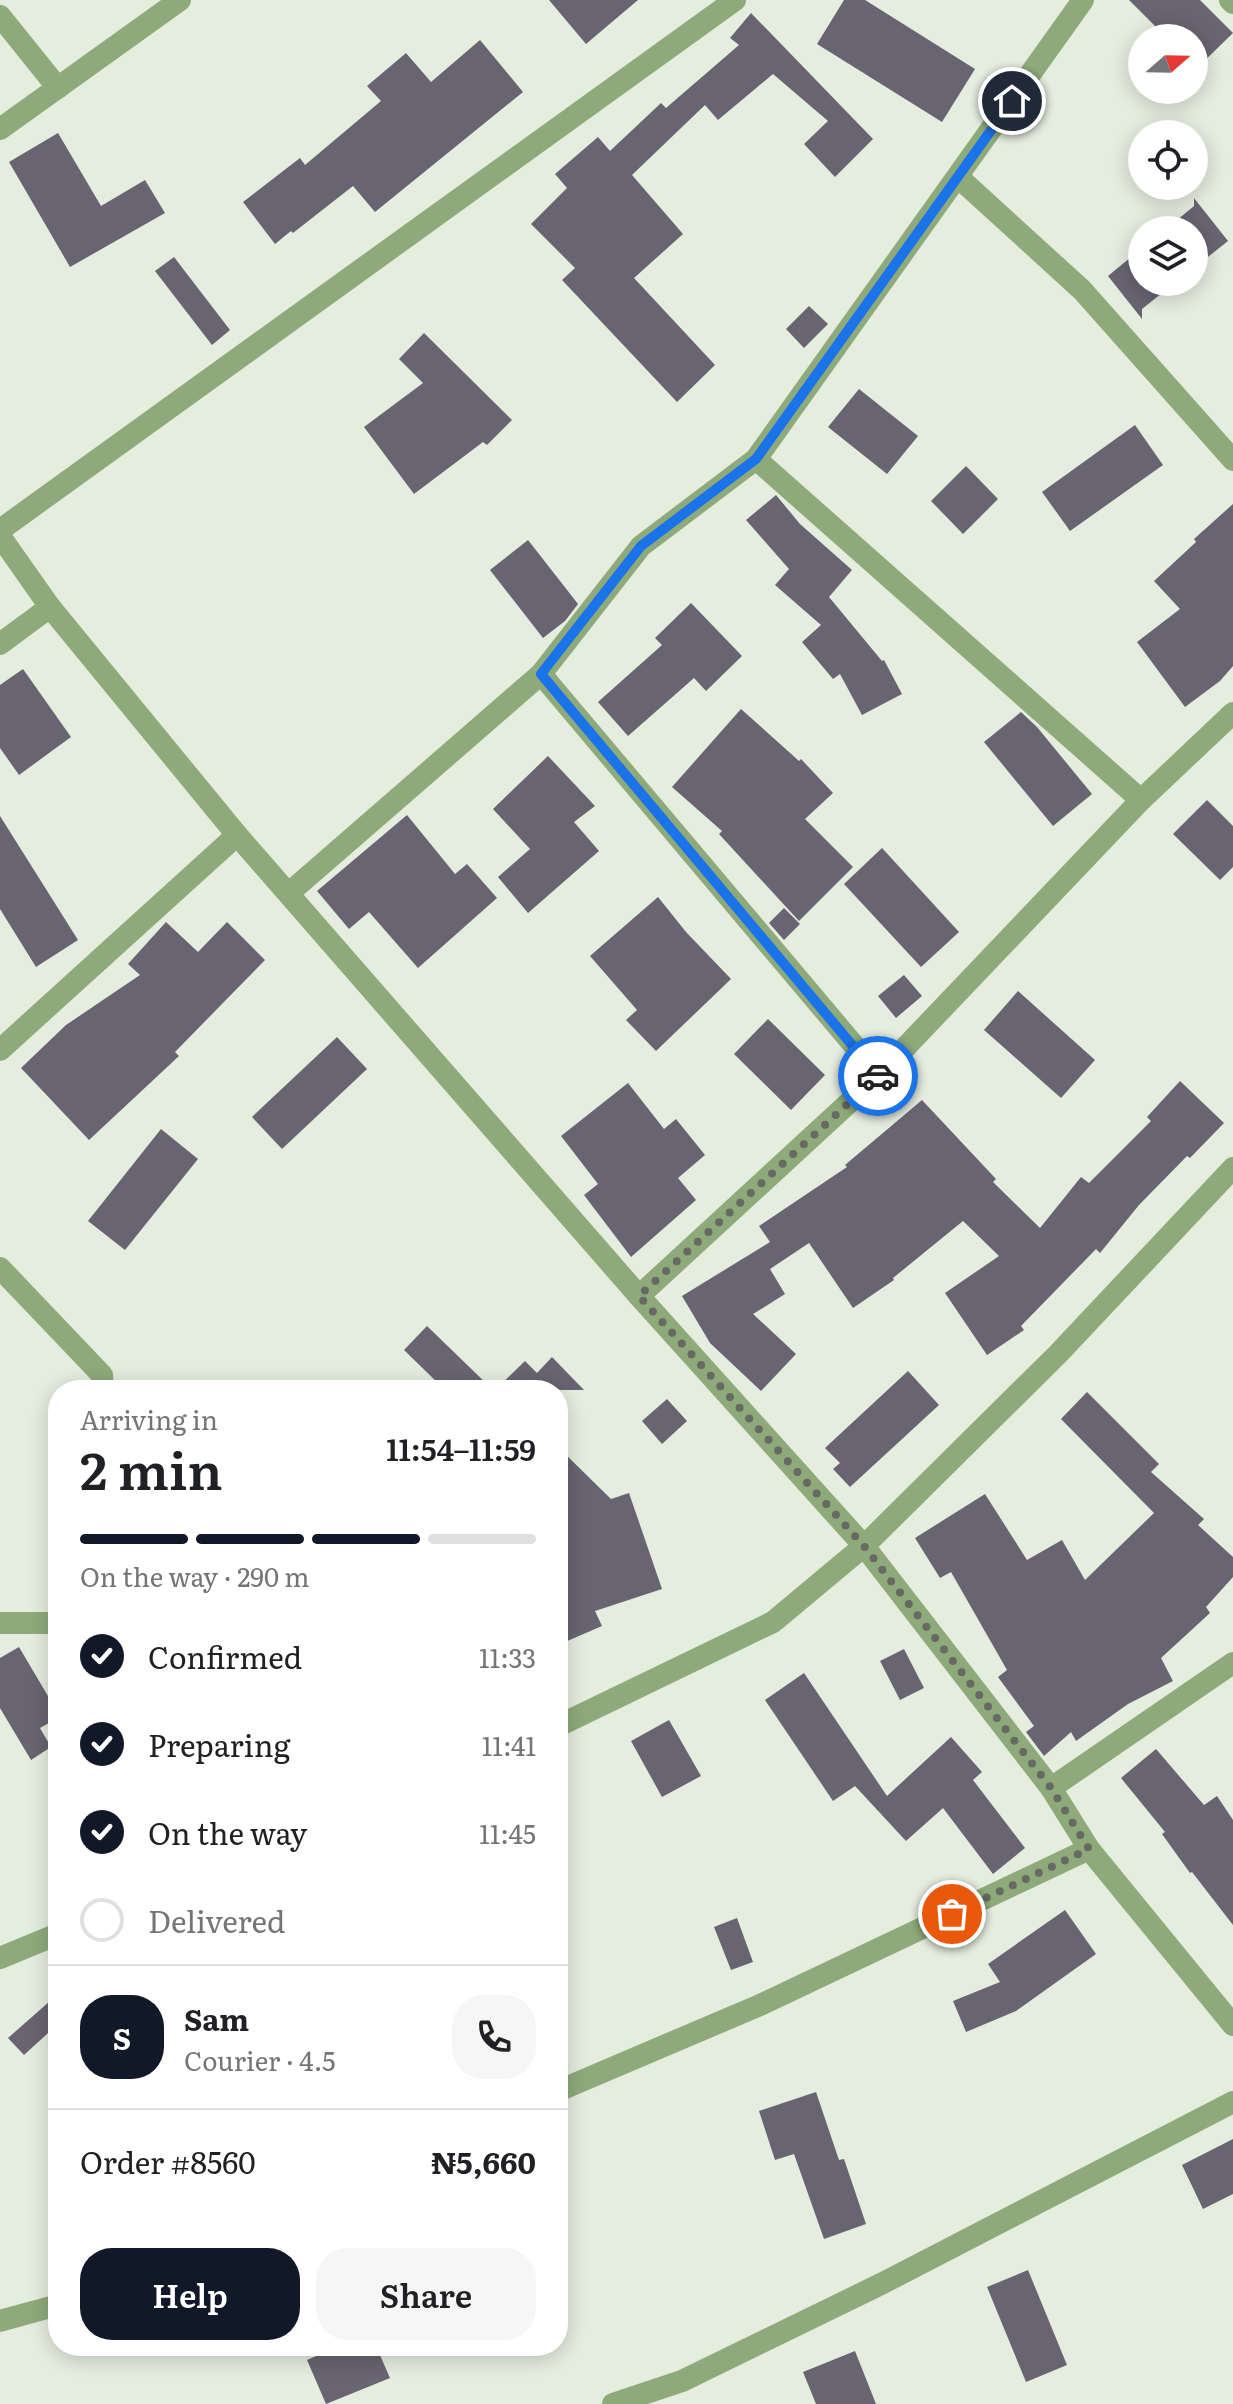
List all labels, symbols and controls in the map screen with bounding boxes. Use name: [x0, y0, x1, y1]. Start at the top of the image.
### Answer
north arrow: [1128, 24, 1208, 104]
map controls: [1128, 24, 1208, 296]
pin: [978, 67, 1046, 135]
icon: home: [990, 79, 1034, 123]
button: locate: [1128, 120, 1208, 200]
button: layers: [1128, 216, 1208, 296]
courier: [838, 1036, 918, 1116]
icon: car: [856, 1054, 900, 1098]
text: Arriving in: [80, 1399, 218, 1438]
text: 11:54–11:59: [386, 1426, 536, 1470]
text: 2 min: [80, 1429, 223, 1506]
text: On the way · 290 m: [80, 1556, 309, 1595]
icon: check: [80, 1634, 124, 1678]
text: Confirmed: [148, 1634, 302, 1678]
text: 11:33: [479, 1637, 536, 1676]
icon: check: [80, 1722, 124, 1766]
text: Preparing: [148, 1722, 290, 1766]
text: 11:41: [482, 1725, 536, 1764]
icon: check: [80, 1810, 124, 1854]
text: On the way: [148, 1810, 307, 1854]
text: 11:45: [479, 1813, 536, 1852]
pin: [918, 1880, 986, 1948]
icon: bag: [930, 1892, 974, 1936]
text: Delivered: [148, 1898, 285, 1942]
button: phone: [452, 1995, 536, 2079]
text: Sam: [184, 1996, 249, 2040]
text: S: [113, 2015, 131, 2059]
text: Courier · 4.5: [184, 2040, 336, 2079]
text: Order #8560: [80, 2139, 256, 2183]
text: ₦5,660: [431, 2139, 536, 2183]
button: Help: [80, 2248, 300, 2340]
button: Share: [316, 2248, 536, 2340]

